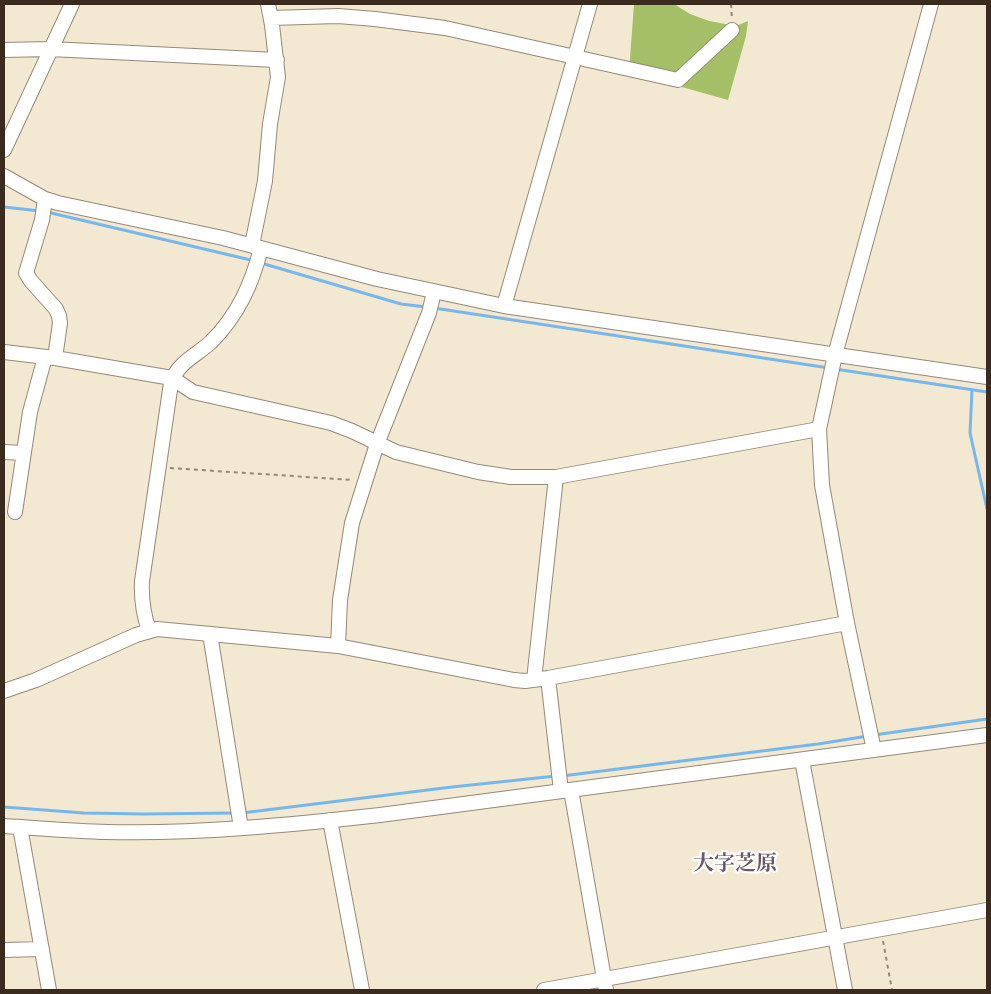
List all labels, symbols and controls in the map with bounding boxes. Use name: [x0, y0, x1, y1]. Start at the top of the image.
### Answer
district label: 大字芝原: [693, 853, 777, 879]

